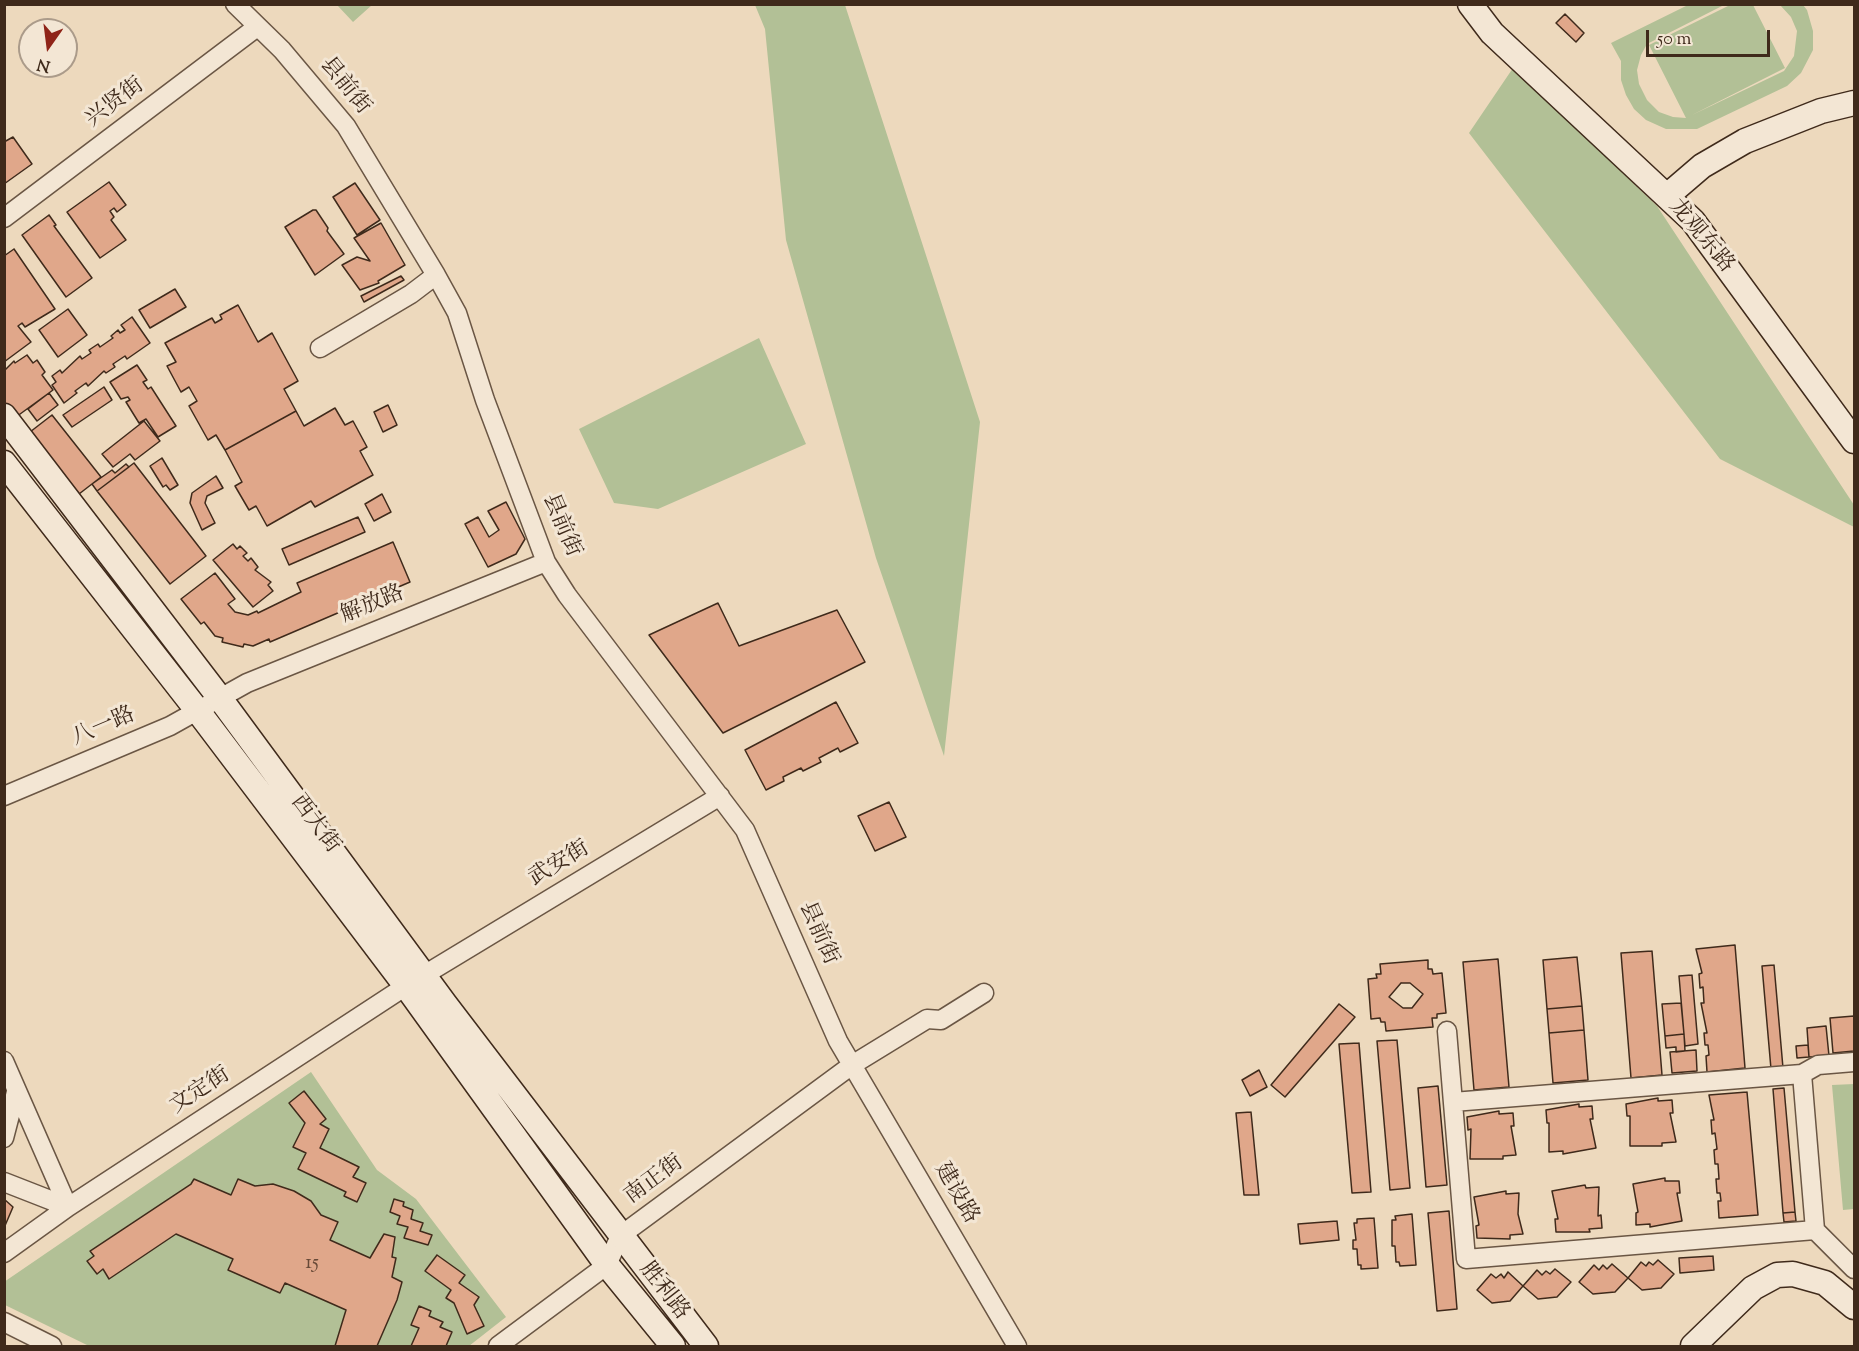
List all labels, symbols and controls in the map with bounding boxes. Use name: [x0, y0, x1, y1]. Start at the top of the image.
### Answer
north arrow: [18, 18, 78, 78]
scale bar: [1649, 18, 1774, 56]
text: 50 m: [1657, 27, 1691, 53]
text: N: [35, 51, 53, 77]
street label: 县前街: [313, 53, 375, 121]
street label: 兴贤街: [82, 74, 150, 134]
street label: 龙观东路: [1662, 195, 1738, 279]
street label: 县前街: [535, 490, 585, 562]
street label: 解放路: [337, 581, 409, 631]
street label: 八一路: [68, 703, 140, 753]
street label: 西大街: [284, 791, 344, 859]
street label: 武安街: [525, 837, 595, 893]
street label: 县前街: [792, 898, 842, 970]
street label: 文定街: [166, 1063, 236, 1121]
street label: 南正街: [621, 1151, 689, 1211]
street label: 建设路: [927, 1159, 983, 1229]
house number: 15: [305, 1253, 319, 1277]
street label: 胜利路: [632, 1258, 694, 1326]

